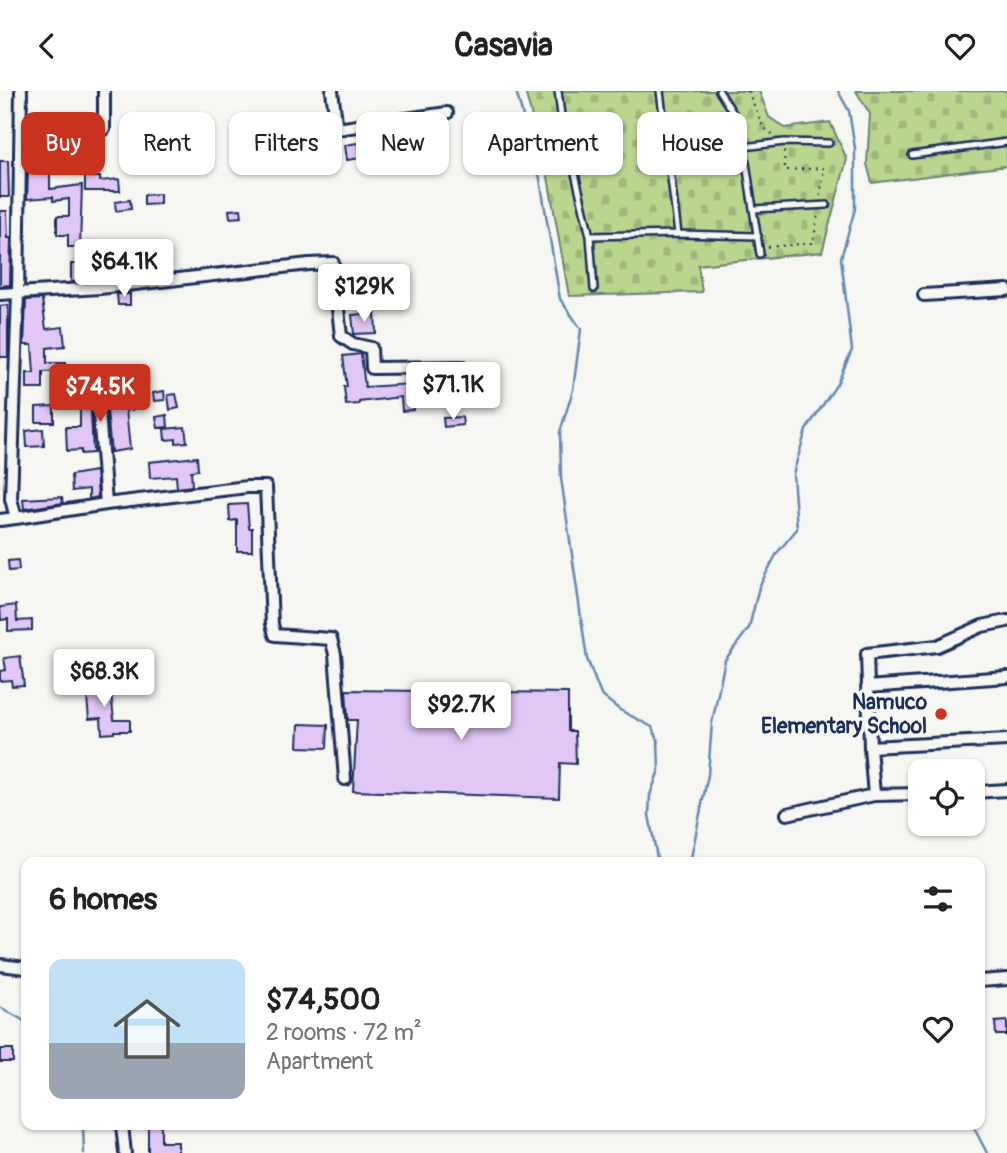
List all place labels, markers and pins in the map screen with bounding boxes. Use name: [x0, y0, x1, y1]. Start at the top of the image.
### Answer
pin: $64.1K: [67, 239, 181, 299]
pin: $129K: [315, 265, 413, 324]
pin: $71.1K: [396, 363, 510, 422]
pin: $74.5K: [43, 365, 157, 424]
pin: $68.3K: [47, 649, 161, 709]
pin: $92.7K: [404, 683, 518, 742]
place label: Namuco Elementary School: [761, 689, 928, 740]
marker: Namuco Elementary School: [933, 706, 949, 722]

